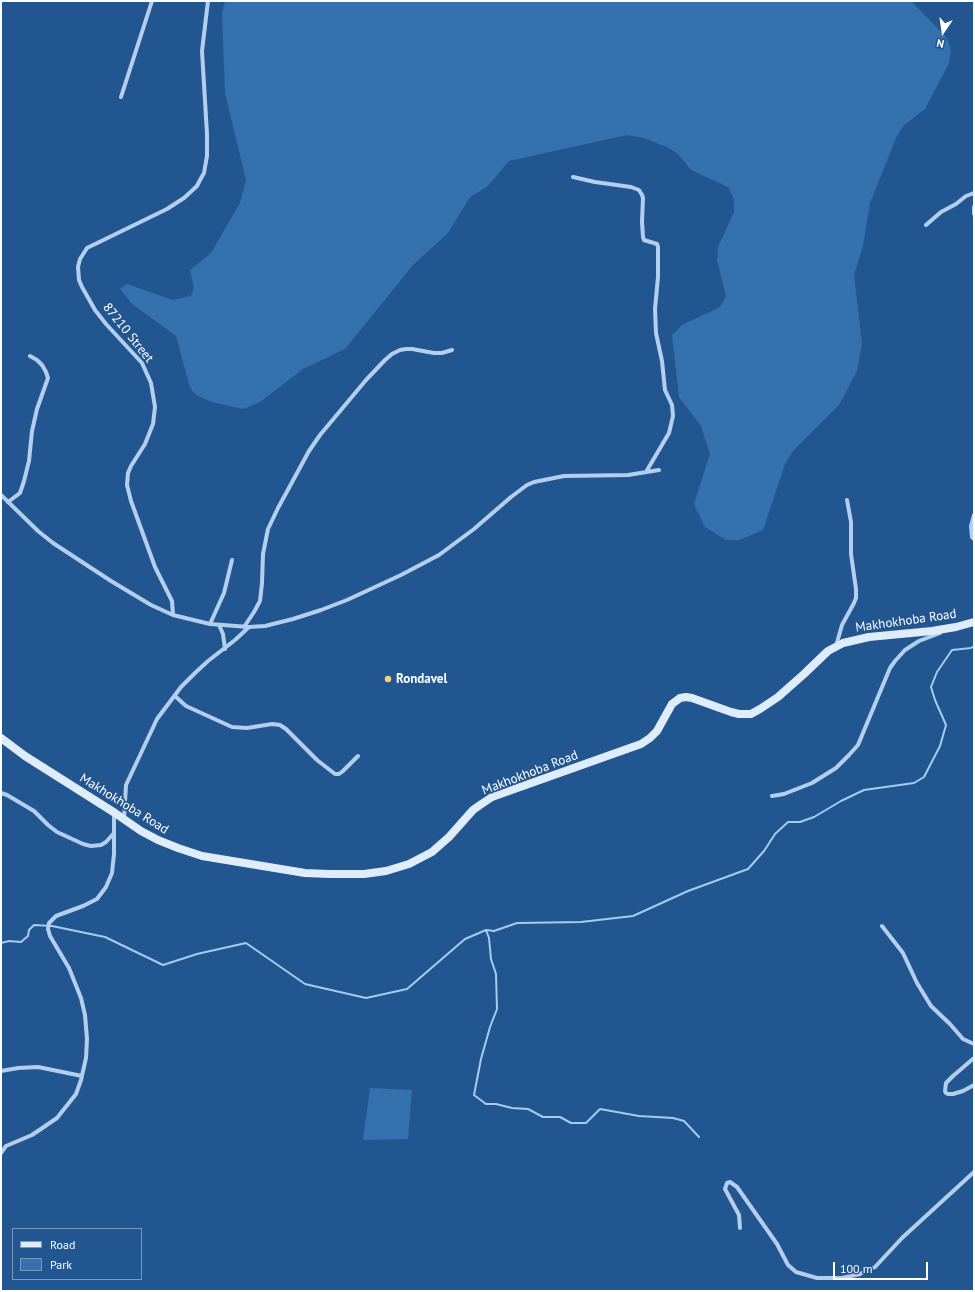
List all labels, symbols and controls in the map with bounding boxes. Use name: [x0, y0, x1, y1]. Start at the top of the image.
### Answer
north arrow: [923, 12, 963, 52]
text: N: [935, 36, 945, 51]
street label: 87210 Street: [99, 300, 157, 366]
street label: Makhokhoba Road: [855, 606, 957, 636]
place label: Rondavel: [396, 671, 447, 687]
marker: Rondavel: [383, 674, 393, 684]
street label: Makhokhoba Road: [480, 747, 580, 799]
street label: Makhokhoba Road: [77, 770, 171, 838]
legend: [12, 1228, 142, 1280]
text: Road: [50, 1237, 75, 1252]
scale bar: [835, 1254, 930, 1280]
text: Park: [50, 1257, 72, 1272]
text: 100 m: [840, 1261, 873, 1276]

